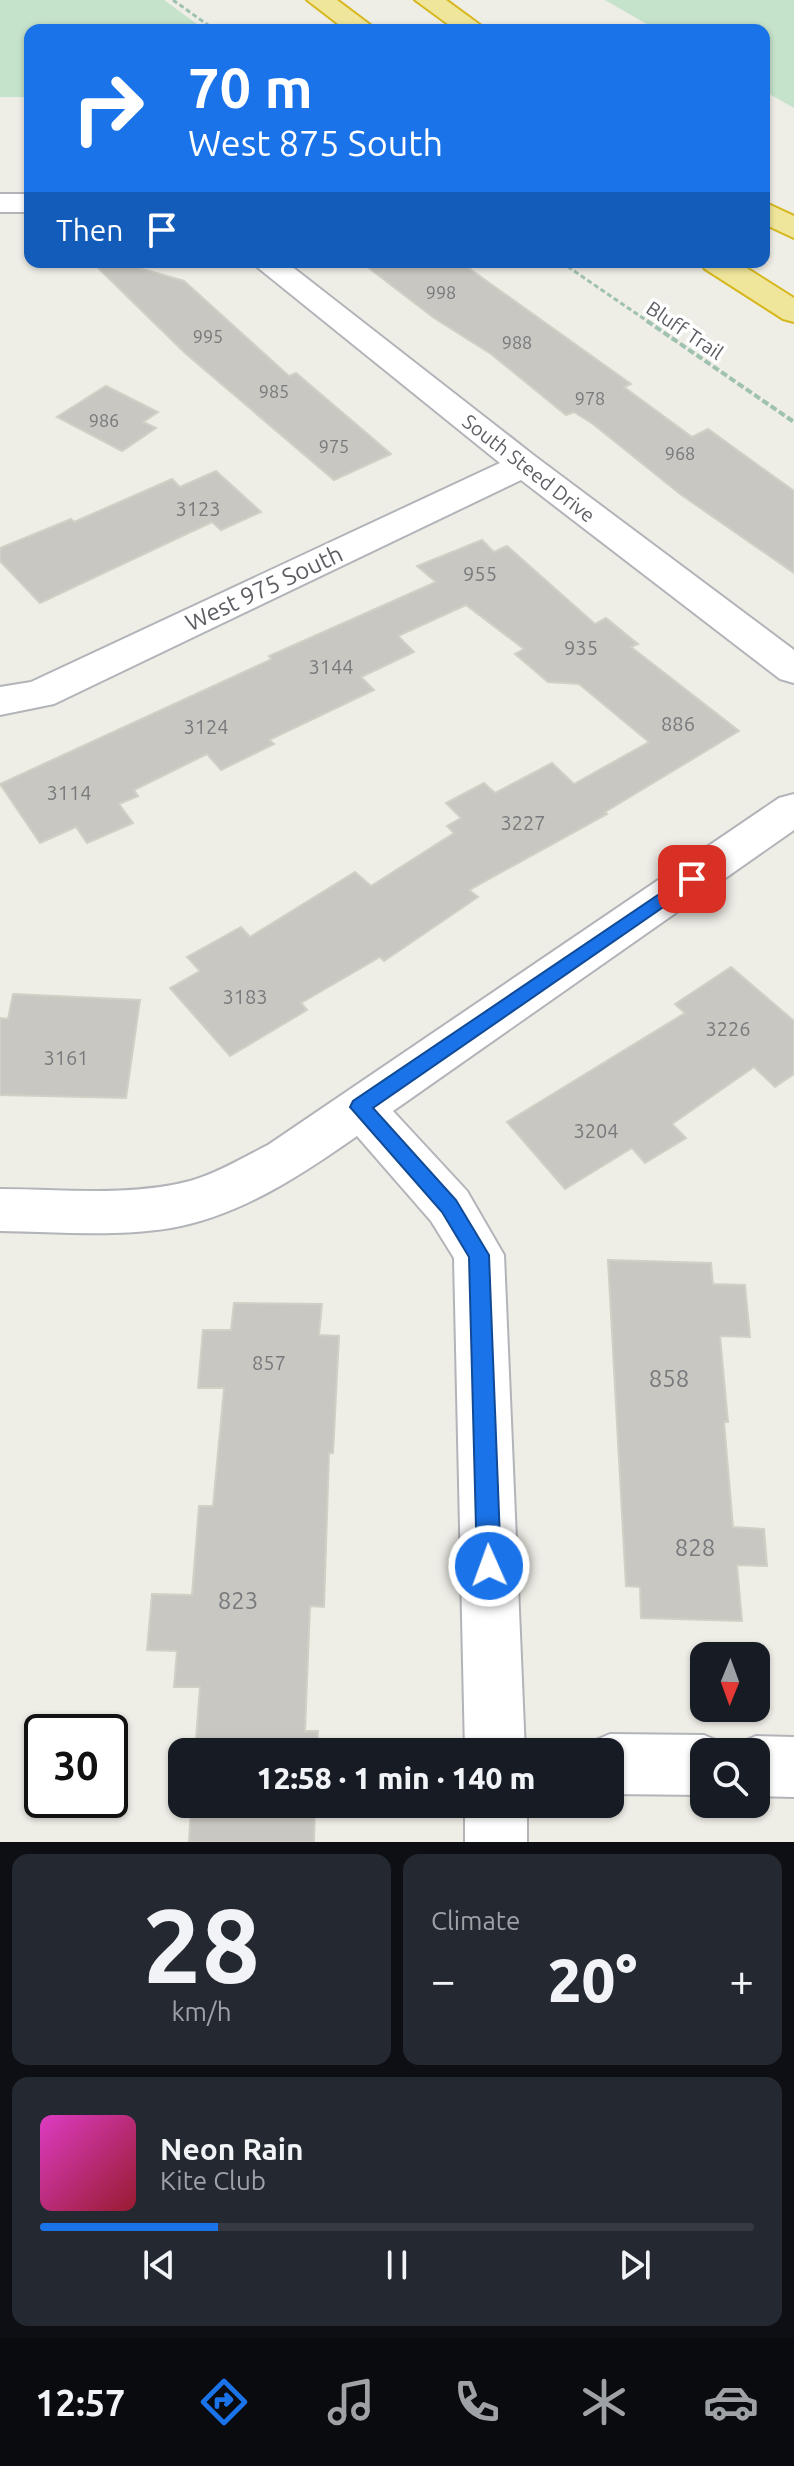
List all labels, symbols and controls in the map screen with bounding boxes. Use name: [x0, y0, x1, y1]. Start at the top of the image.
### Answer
icon: right: [56, 56, 160, 160]
text: 70 m: [188, 56, 313, 119]
text: West 875 South: [188, 122, 443, 163]
icon: arrive: [140, 208, 184, 252]
text: Then: [56, 213, 124, 247]
house number: 998: [426, 282, 456, 302]
street label: Bluff Trail: [642, 296, 728, 364]
house number: 995: [193, 326, 223, 346]
house number: 988: [502, 332, 532, 352]
house number: 985: [259, 381, 289, 401]
house number: 978: [575, 388, 605, 408]
street label: South Steed Drive: [458, 409, 600, 527]
house number: 986: [89, 410, 119, 430]
house number: 975: [319, 436, 349, 456]
house number: 968: [665, 443, 695, 463]
house number: 3123: [175, 497, 221, 520]
street label: West 975 South: [181, 540, 347, 636]
house number: 955: [463, 562, 497, 585]
house number: 935: [564, 636, 598, 659]
house number: 3144: [308, 655, 354, 678]
house number: 886: [661, 712, 695, 735]
house number: 3124: [183, 715, 229, 738]
house number: 3114: [46, 781, 92, 804]
house number: 3227: [500, 811, 546, 834]
pin: [658, 845, 726, 913]
icon: arrive: [670, 857, 714, 901]
house number: 3183: [222, 985, 268, 1008]
house number: 3226: [705, 1017, 751, 1040]
house number: 3161: [43, 1046, 89, 1069]
house number: 3204: [573, 1119, 619, 1142]
house number: 857: [252, 1351, 286, 1374]
house number: 858: [649, 1365, 689, 1392]
position arrow: [447, 1524, 531, 1608]
house number: 828: [675, 1534, 715, 1561]
house number: 823: [218, 1587, 258, 1614]
north arrow: [690, 1642, 770, 1722]
map controls: [690, 1642, 770, 1818]
speed limit sign: 30: [24, 1714, 128, 1818]
button: search: [690, 1738, 770, 1818]
text: 12:58 · 1 min · 140 m: [257, 1761, 535, 1795]
text: 28: [143, 1886, 260, 2003]
text: Climate: [431, 1906, 520, 1935]
text: 20°: [548, 1946, 637, 2013]
text: −: [431, 1955, 456, 2004]
text: +: [729, 1955, 754, 2004]
text: km/h: [171, 1997, 232, 2026]
text: Neon Rain: [160, 2132, 304, 2166]
text: Kite Club: [160, 2166, 266, 2195]
icon: previous: [137, 2243, 181, 2287]
icon: pause: [375, 2243, 419, 2287]
icon: next: [613, 2243, 657, 2287]
icon: directions: [196, 2374, 252, 2430]
icon: music: [323, 2374, 379, 2430]
icon: phone: [449, 2374, 505, 2430]
icon: climate: [576, 2374, 632, 2430]
icon: car: [703, 2374, 759, 2430]
text: 12:57: [35, 2382, 125, 2423]

